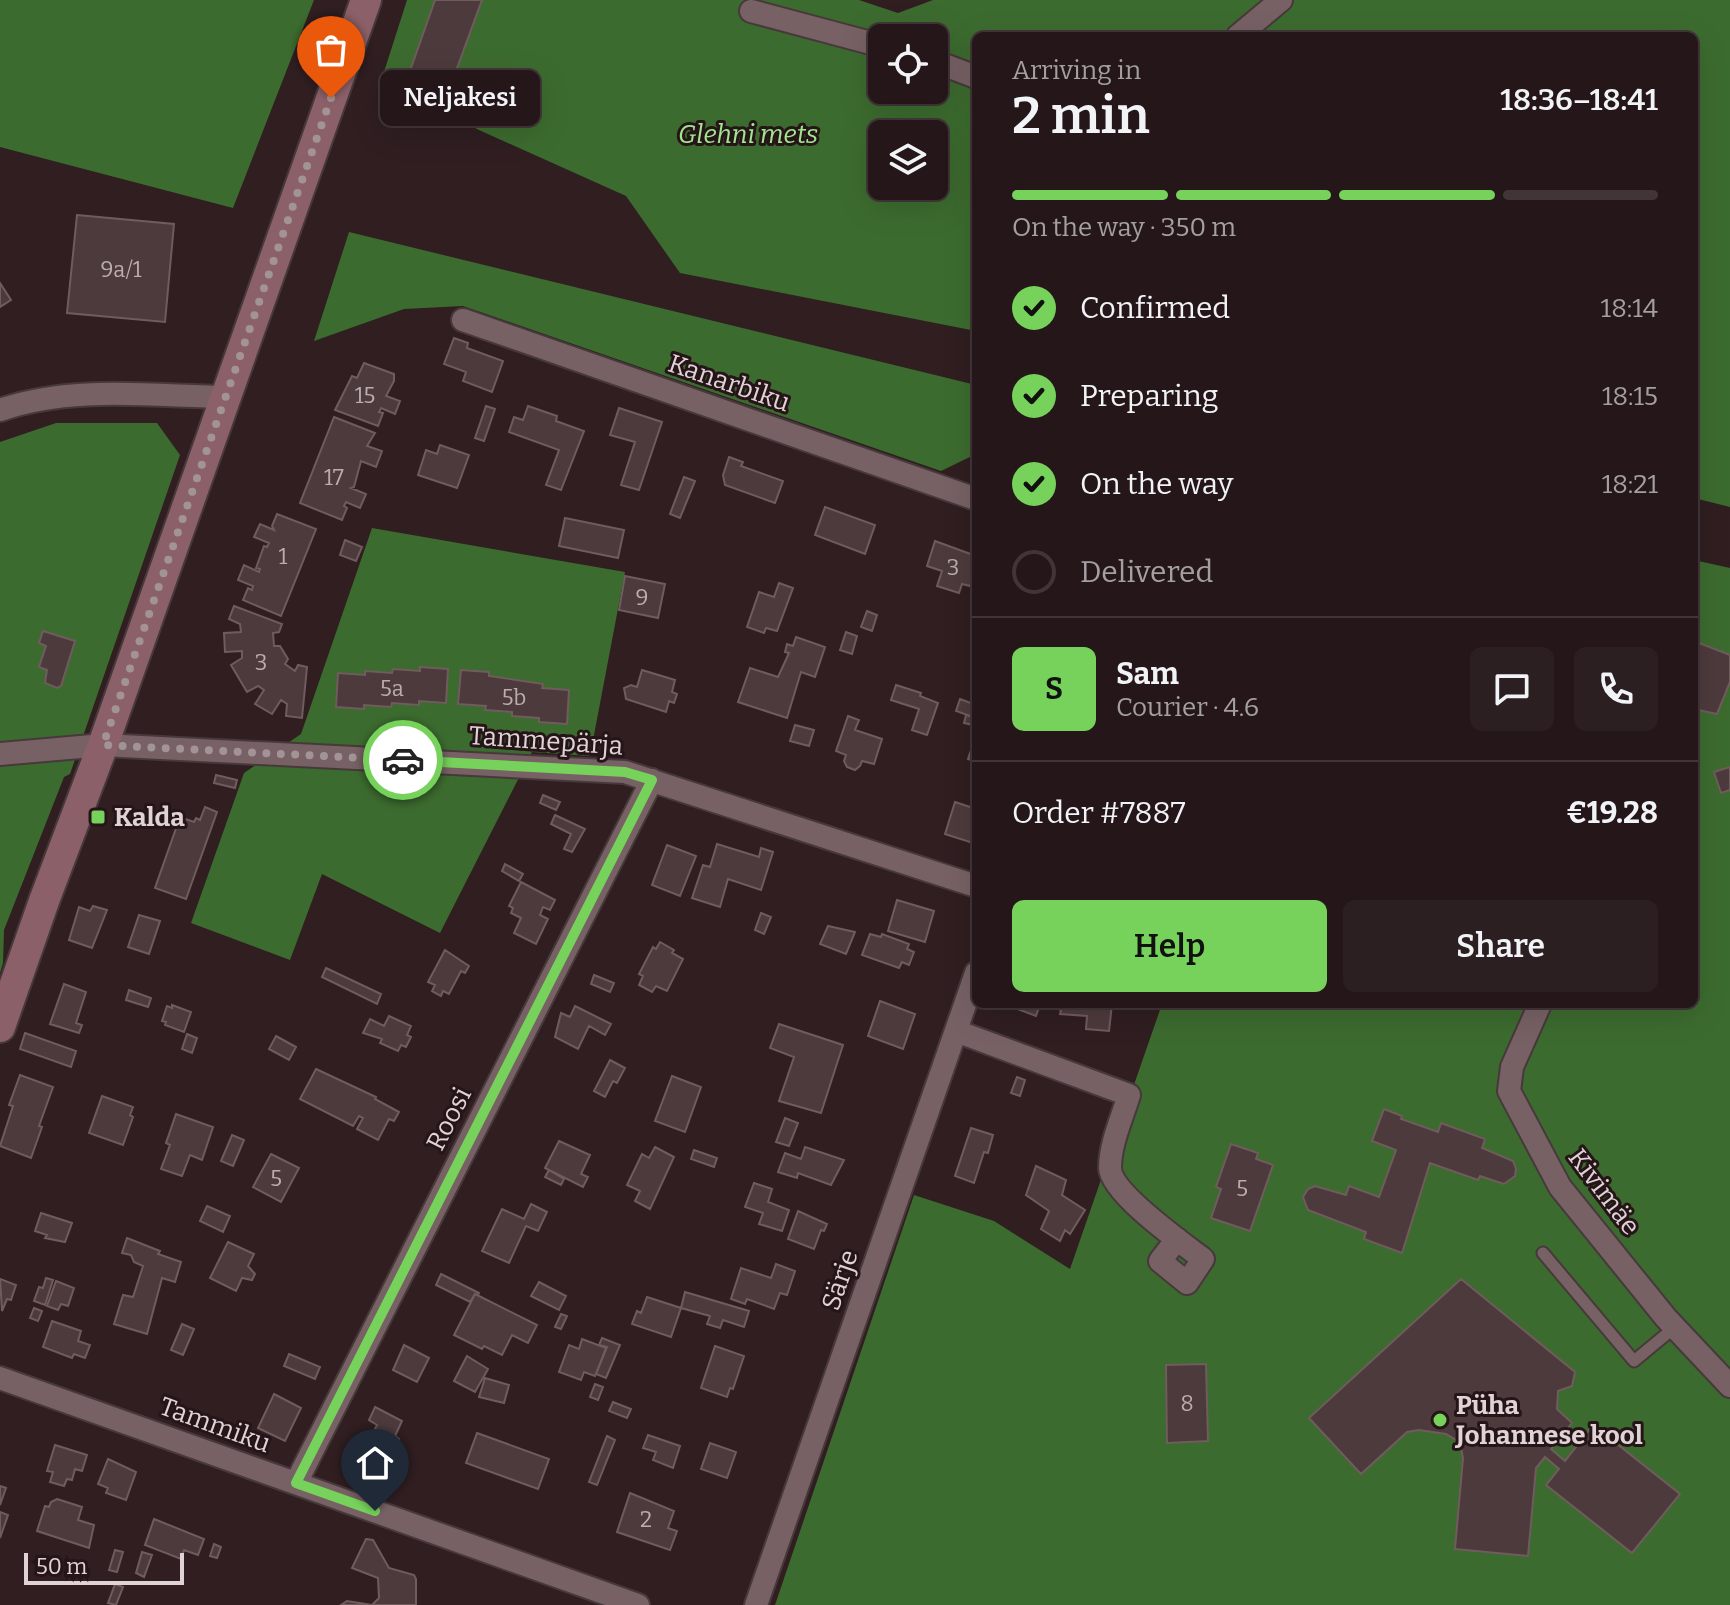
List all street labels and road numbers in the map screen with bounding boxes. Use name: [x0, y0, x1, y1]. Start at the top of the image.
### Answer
street label: Kanarbiku: [664, 348, 794, 418]
street label: Tammepärja: [468, 720, 624, 762]
street label: Roosi: [420, 1082, 478, 1156]
street label: Kivimäe: [1562, 1143, 1646, 1241]
street label: Särje: [815, 1246, 865, 1314]
street label: Tammiku: [155, 1391, 275, 1459]

